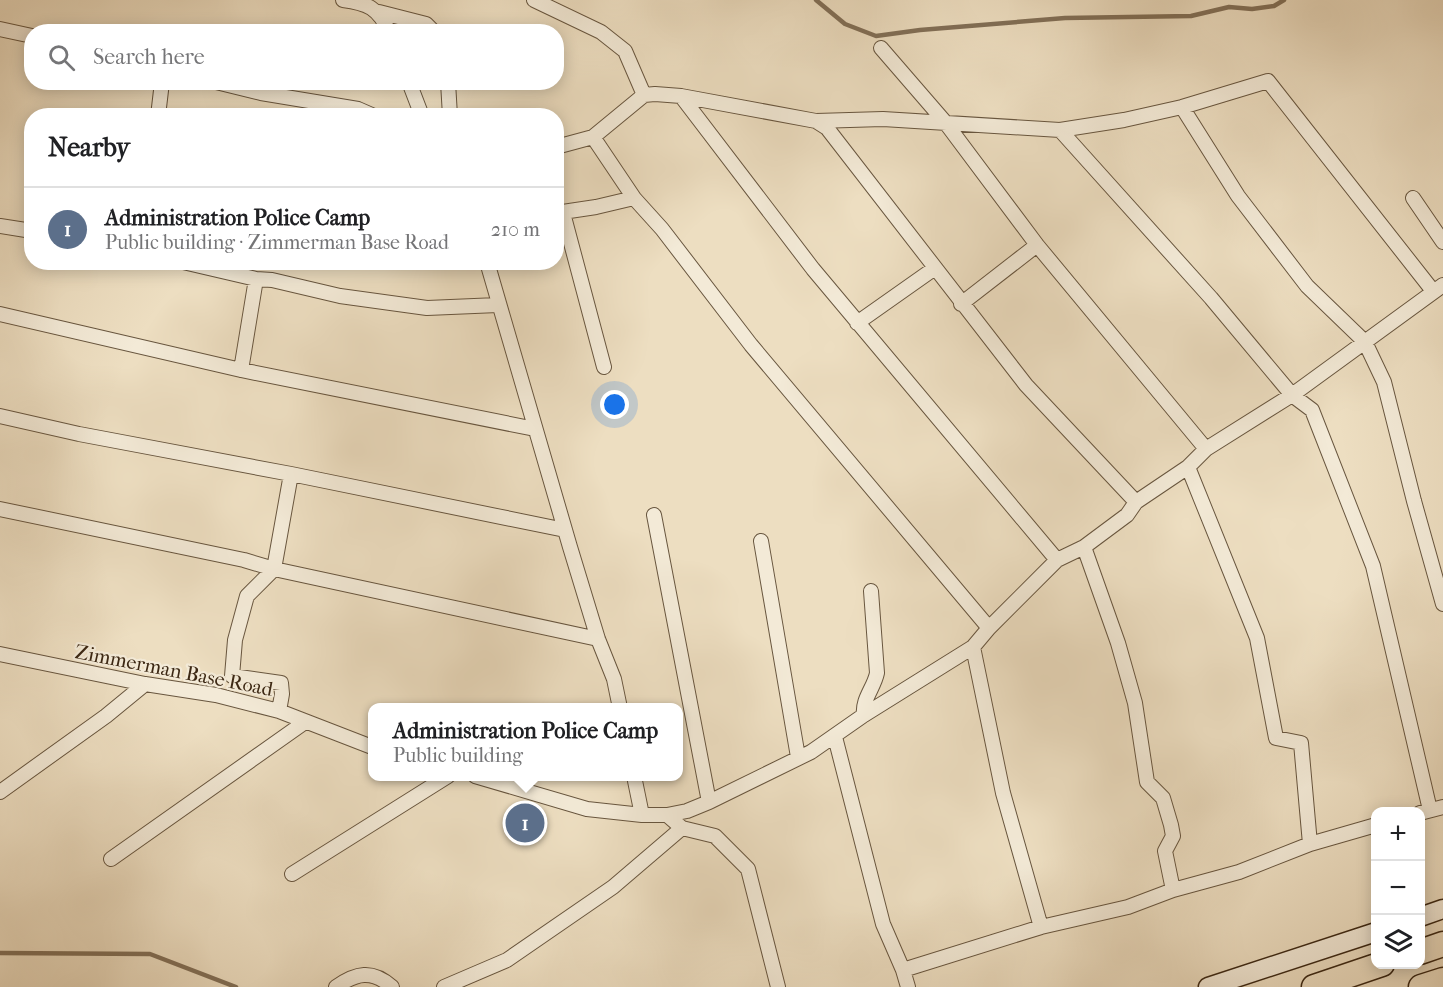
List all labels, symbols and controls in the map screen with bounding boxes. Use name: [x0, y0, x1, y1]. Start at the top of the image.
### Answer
search box: [24, 24, 564, 90]
icon: search: [45, 41, 78, 74]
text: Search here: [93, 44, 205, 70]
text: Nearby: [48, 132, 130, 163]
text: Administration Police Camp: [105, 205, 370, 231]
text: 1: [64, 218, 71, 241]
text: 210 m: [491, 218, 540, 241]
text: Public building · Zimmerman Base Road: [105, 231, 449, 254]
your location: [600, 390, 629, 419]
street label: Zimmerman Base Road: [73, 640, 276, 701]
popup: [368, 703, 683, 781]
text: Administration Police Camp: [393, 718, 658, 744]
text: Public building: [393, 744, 523, 767]
pin: 1: [506, 800, 544, 846]
map controls: [1371, 807, 1425, 969]
button: +: [1371, 807, 1425, 861]
button: −: [1371, 861, 1425, 915]
button: layers: [1371, 915, 1425, 969]

